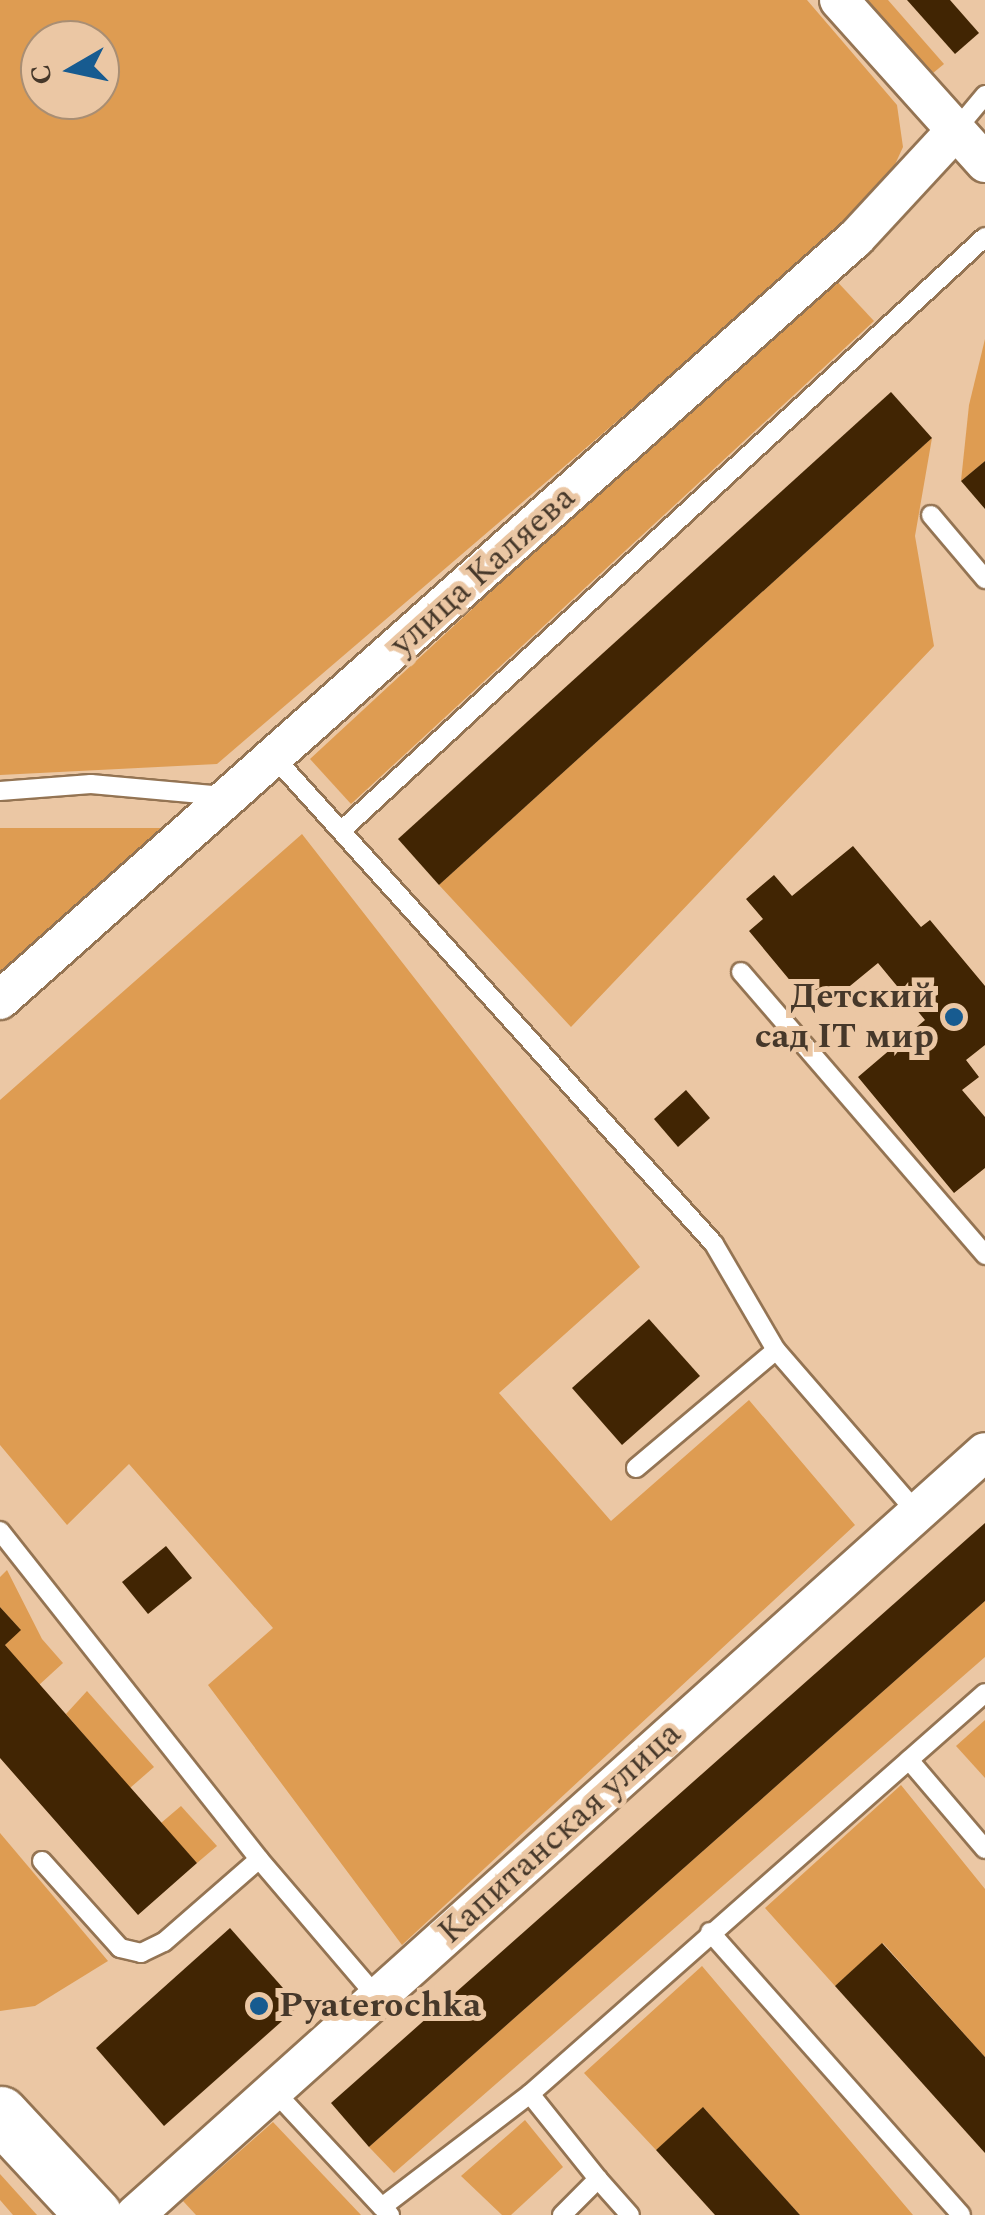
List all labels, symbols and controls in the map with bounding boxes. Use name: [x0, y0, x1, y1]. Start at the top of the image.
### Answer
north arrow: [20, 20, 120, 120]
text: С: [19, 61, 65, 88]
street label: улица Каляева: [382, 477, 584, 665]
place label: Детский сад IT мир: [755, 976, 934, 1058]
marker: Детский сад IT мир: [943, 1006, 965, 1028]
street label: Капитанская улица: [430, 1713, 690, 1953]
place label: Pyaterochka: [279, 1985, 481, 2027]
marker: Pyaterochka: [248, 1995, 270, 2017]

